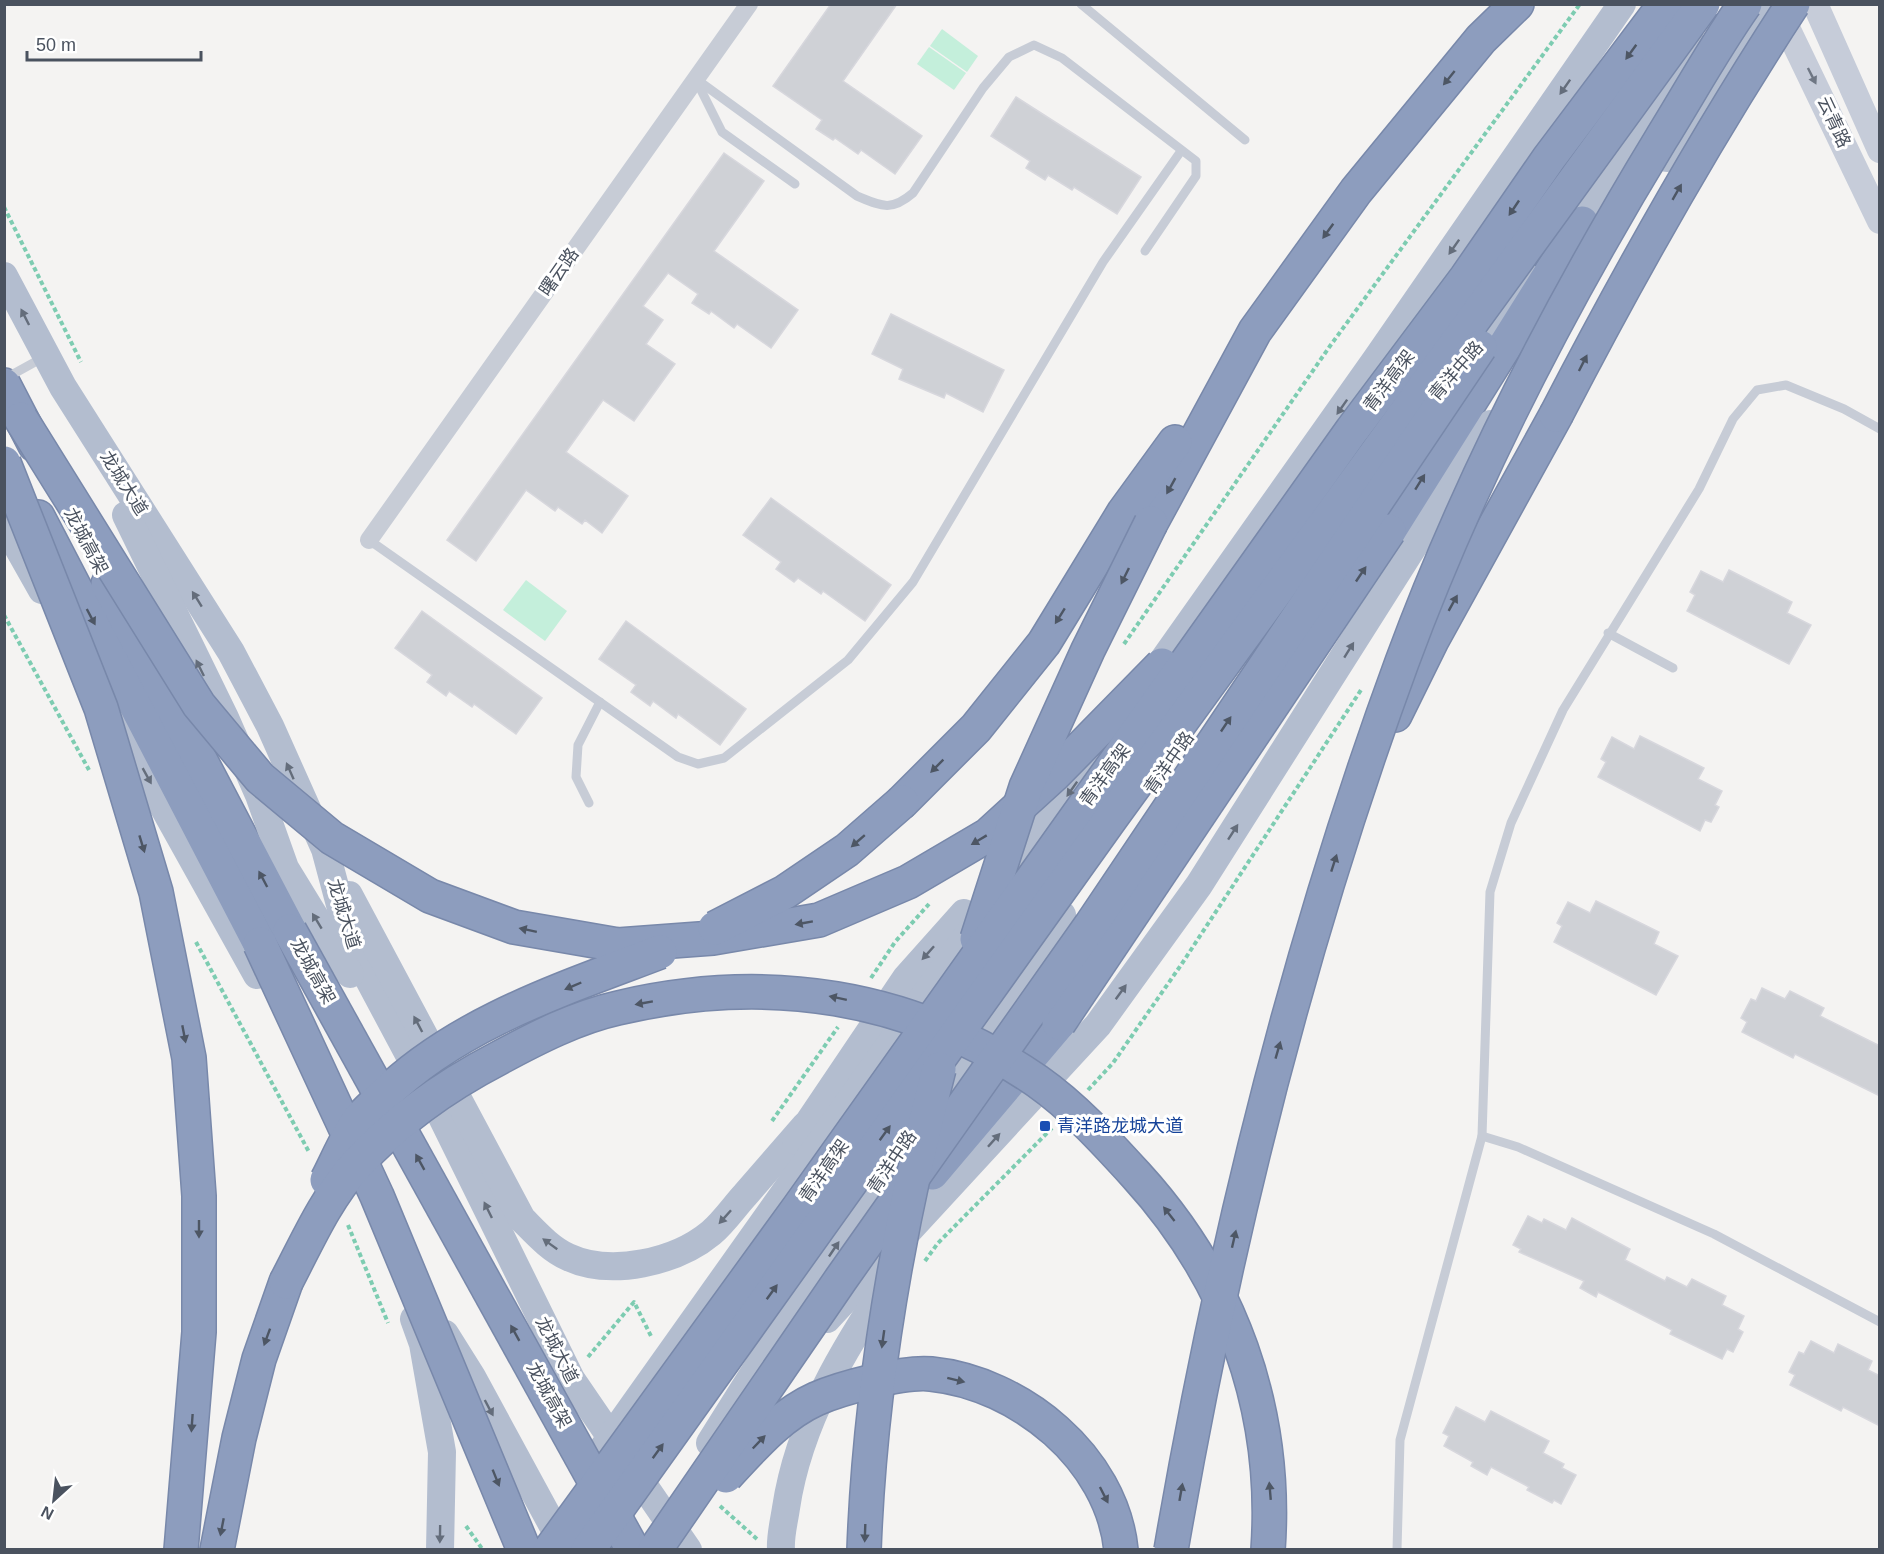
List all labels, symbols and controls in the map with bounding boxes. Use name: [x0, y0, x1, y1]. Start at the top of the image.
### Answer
scale bar: [27, 24, 201, 62]
text: 50 m: [36, 35, 76, 55]
one-way arrow: [1625, 43, 1637, 59]
one-way arrow: [1807, 68, 1817, 85]
one-way arrow: [1443, 70, 1456, 85]
one-way arrow: [1560, 79, 1571, 95]
street label: 云青路: [1814, 93, 1854, 151]
one-way arrow: [1672, 184, 1683, 200]
one-way arrow: [1509, 200, 1520, 216]
one-way arrow: [1322, 222, 1334, 238]
one-way arrow: [1448, 239, 1460, 255]
street label: 曙云路: [535, 244, 583, 300]
one-way arrow: [20, 309, 30, 326]
street label: 青洋中路: [1425, 337, 1487, 405]
street label: 青洋高架: [1359, 346, 1419, 416]
one-way arrow: [1578, 354, 1588, 371]
one-way arrow: [1336, 399, 1348, 415]
street label: 龙城大道: [96, 447, 152, 519]
one-way arrow: [1414, 474, 1425, 490]
one-way arrow: [1166, 478, 1176, 495]
street label: 龙城高架: [60, 505, 112, 577]
one-way arrow: [1355, 566, 1367, 582]
one-way arrow: [1120, 567, 1129, 584]
one-way arrow: [192, 591, 203, 607]
one-way arrow: [1447, 595, 1458, 611]
one-way arrow: [1055, 608, 1066, 624]
one-way arrow: [86, 609, 96, 626]
one-way arrow: [1344, 642, 1355, 658]
one-way arrow: [196, 659, 205, 676]
one-way arrow: [1220, 716, 1231, 732]
street label: 青洋中路: [1140, 728, 1198, 798]
street label: 青洋高架: [1076, 740, 1134, 810]
one-way arrow: [931, 759, 945, 773]
one-way arrow: [285, 762, 294, 779]
one-way arrow: [142, 767, 152, 784]
one-way arrow: [1067, 781, 1078, 797]
one-way arrow: [1227, 824, 1238, 840]
one-way arrow: [851, 834, 866, 847]
one-way arrow: [138, 835, 147, 853]
one-way arrow: [970, 835, 987, 845]
one-way arrow: [1330, 854, 1340, 872]
one-way arrow: [258, 870, 268, 887]
street label: 龙城大道: [324, 877, 364, 951]
one-way arrow: [311, 913, 322, 929]
one-way arrow: [794, 918, 813, 927]
one-way arrow: [518, 925, 537, 934]
street label: 龙城高架: [287, 935, 339, 1007]
one-way arrow: [922, 945, 935, 960]
one-way arrow: [565, 981, 582, 990]
one-way arrow: [1115, 985, 1127, 1000]
one-way arrow: [828, 993, 847, 1002]
one-way arrow: [635, 999, 654, 1008]
one-way arrow: [413, 1016, 423, 1033]
one-way arrow: [180, 1025, 189, 1044]
one-way arrow: [1274, 1040, 1284, 1059]
place label: 青洋路龙城大道: [1057, 1116, 1183, 1136]
marker: 青洋路龙城大道: [1038, 1119, 1052, 1133]
one-way arrow: [879, 1126, 891, 1142]
street label: 青洋中路: [864, 1127, 920, 1197]
one-way arrow: [987, 1132, 1001, 1147]
street label: 青洋高架: [795, 1136, 853, 1206]
one-way arrow: [414, 1154, 425, 1170]
one-way arrow: [484, 1202, 493, 1219]
one-way arrow: [1163, 1207, 1175, 1222]
one-way arrow: [719, 1209, 732, 1224]
one-way arrow: [194, 1219, 204, 1238]
one-way arrow: [1230, 1230, 1239, 1249]
one-way arrow: [542, 1238, 558, 1250]
one-way arrow: [828, 1241, 839, 1257]
one-way arrow: [766, 1284, 777, 1300]
street label: 龙城大道: [532, 1313, 582, 1387]
one-way arrow: [510, 1324, 520, 1341]
one-way arrow: [261, 1328, 271, 1346]
one-way arrow: [878, 1329, 887, 1348]
street label: 龙城高架: [523, 1359, 575, 1431]
one-way arrow: [947, 1375, 965, 1385]
one-way arrow: [484, 1400, 494, 1417]
one-way arrow: [187, 1414, 197, 1433]
one-way arrow: [752, 1434, 766, 1449]
one-way arrow: [652, 1443, 664, 1459]
one-way arrow: [491, 1469, 501, 1487]
north arrow: [24, 1470, 84, 1530]
one-way arrow: [1177, 1482, 1186, 1501]
one-way arrow: [1265, 1482, 1275, 1501]
one-way arrow: [1099, 1487, 1109, 1504]
text: N: [38, 1503, 56, 1523]
one-way arrow: [217, 1518, 226, 1537]
one-way arrow: [860, 1523, 869, 1542]
one-way arrow: [435, 1524, 445, 1543]

